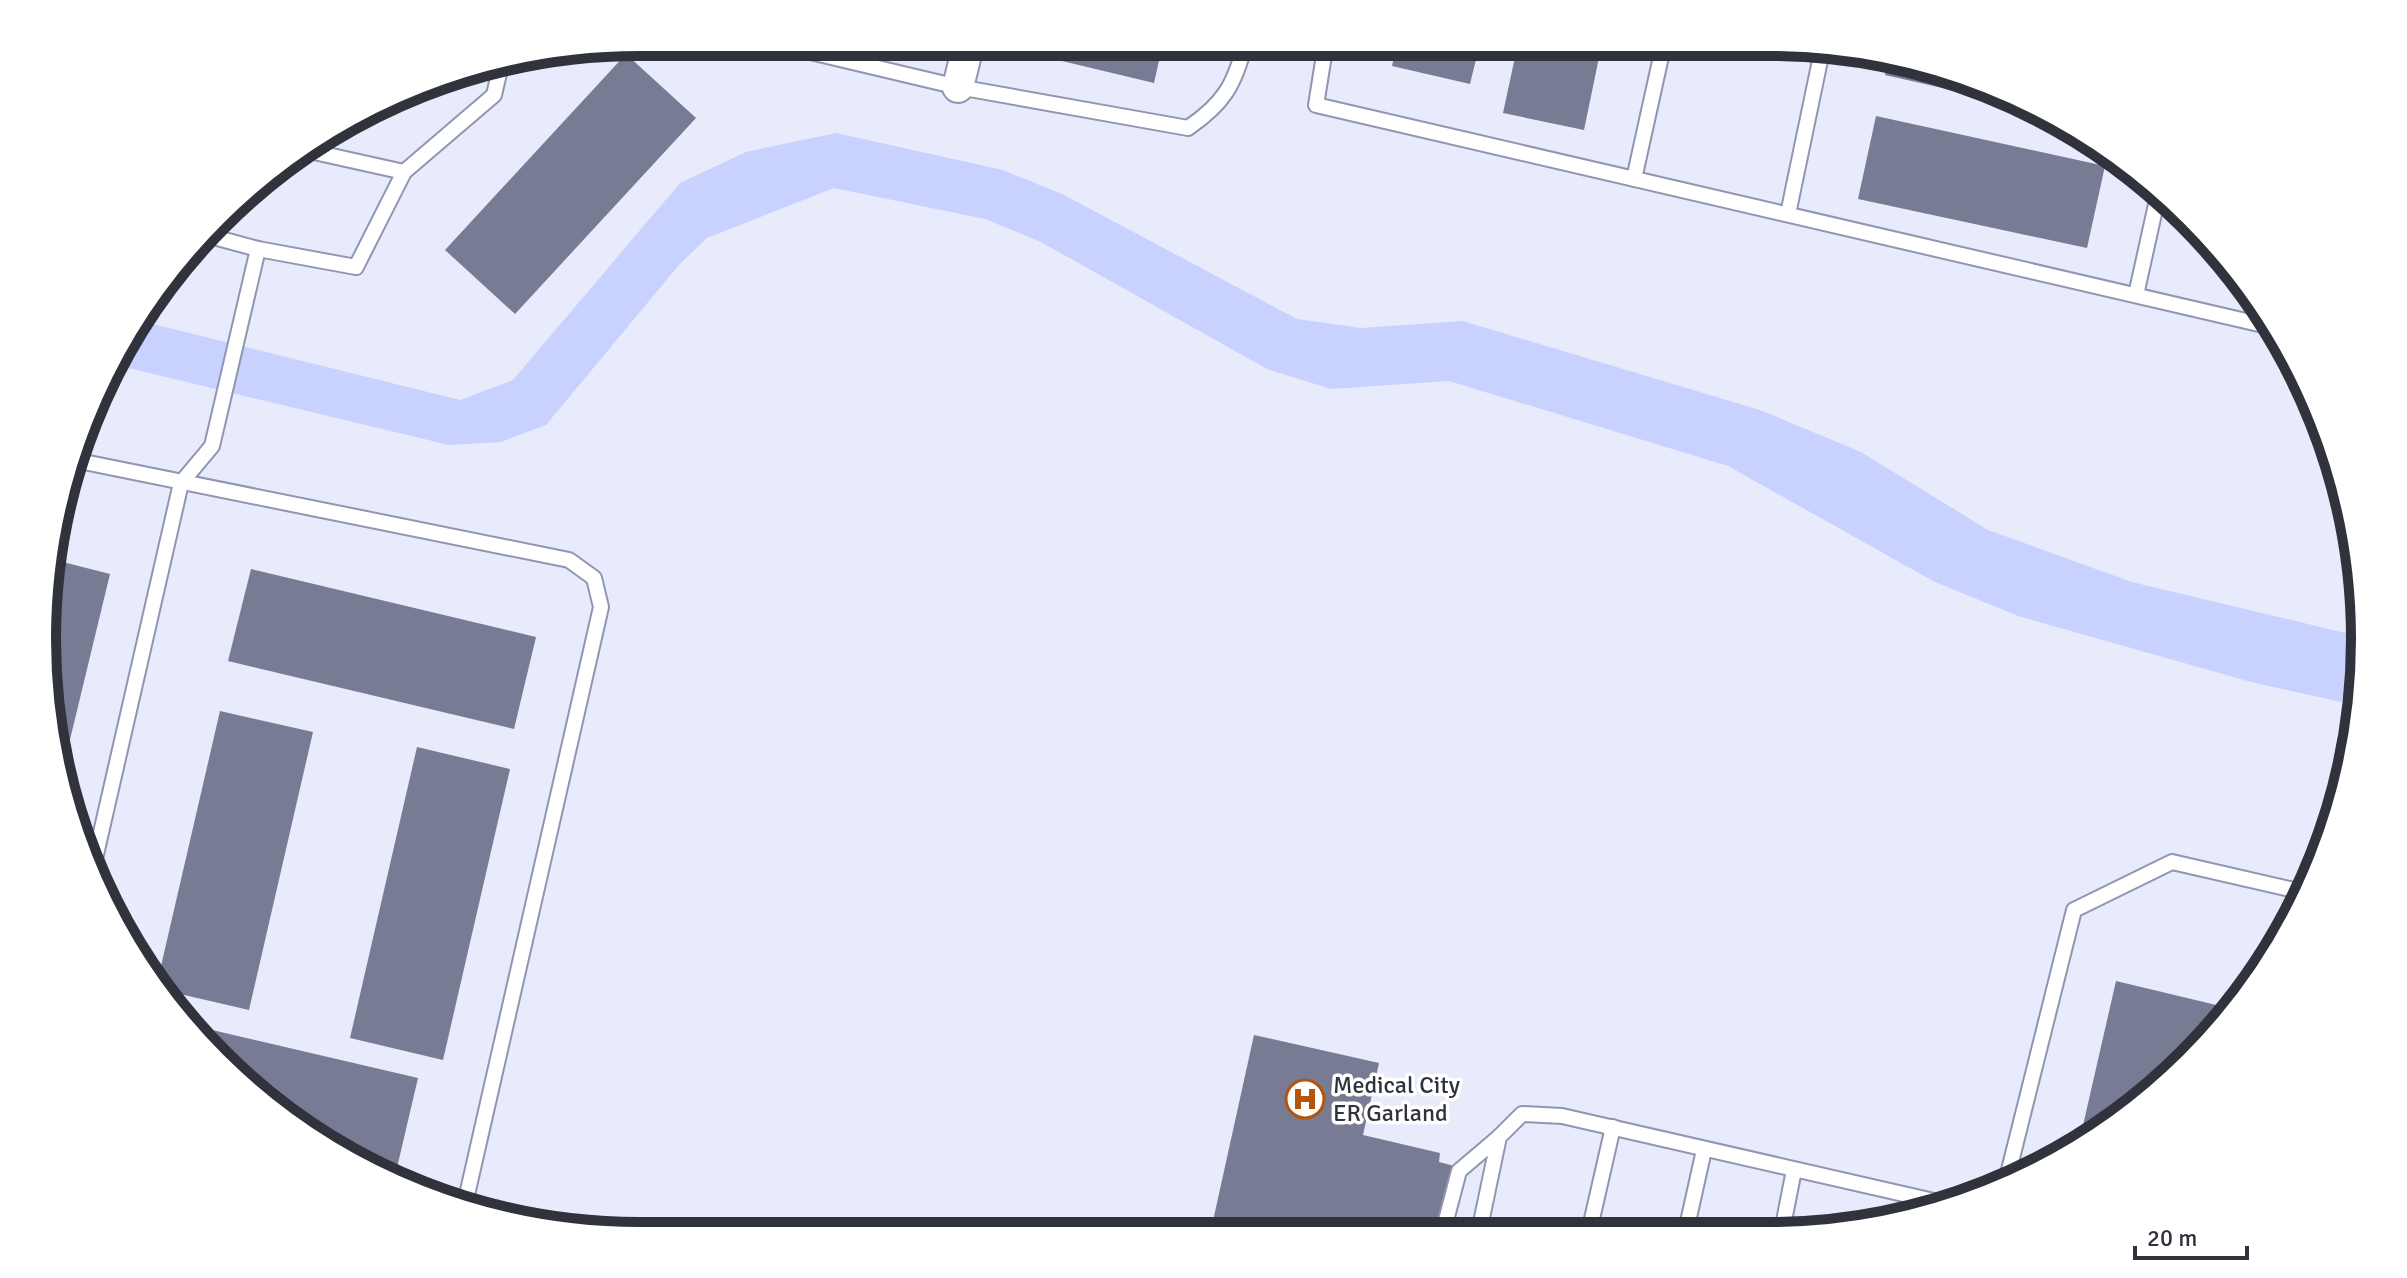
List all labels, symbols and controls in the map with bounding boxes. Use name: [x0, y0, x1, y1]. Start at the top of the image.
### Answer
place label: Medical City ER Garland: [1333, 1070, 1460, 1128]
hospital icon: Medical City ER Garland: [1284, 1078, 1326, 1120]
scale bar: [2135, 1210, 2247, 1260]
text: 20 m: [2147, 1223, 2197, 1253]

